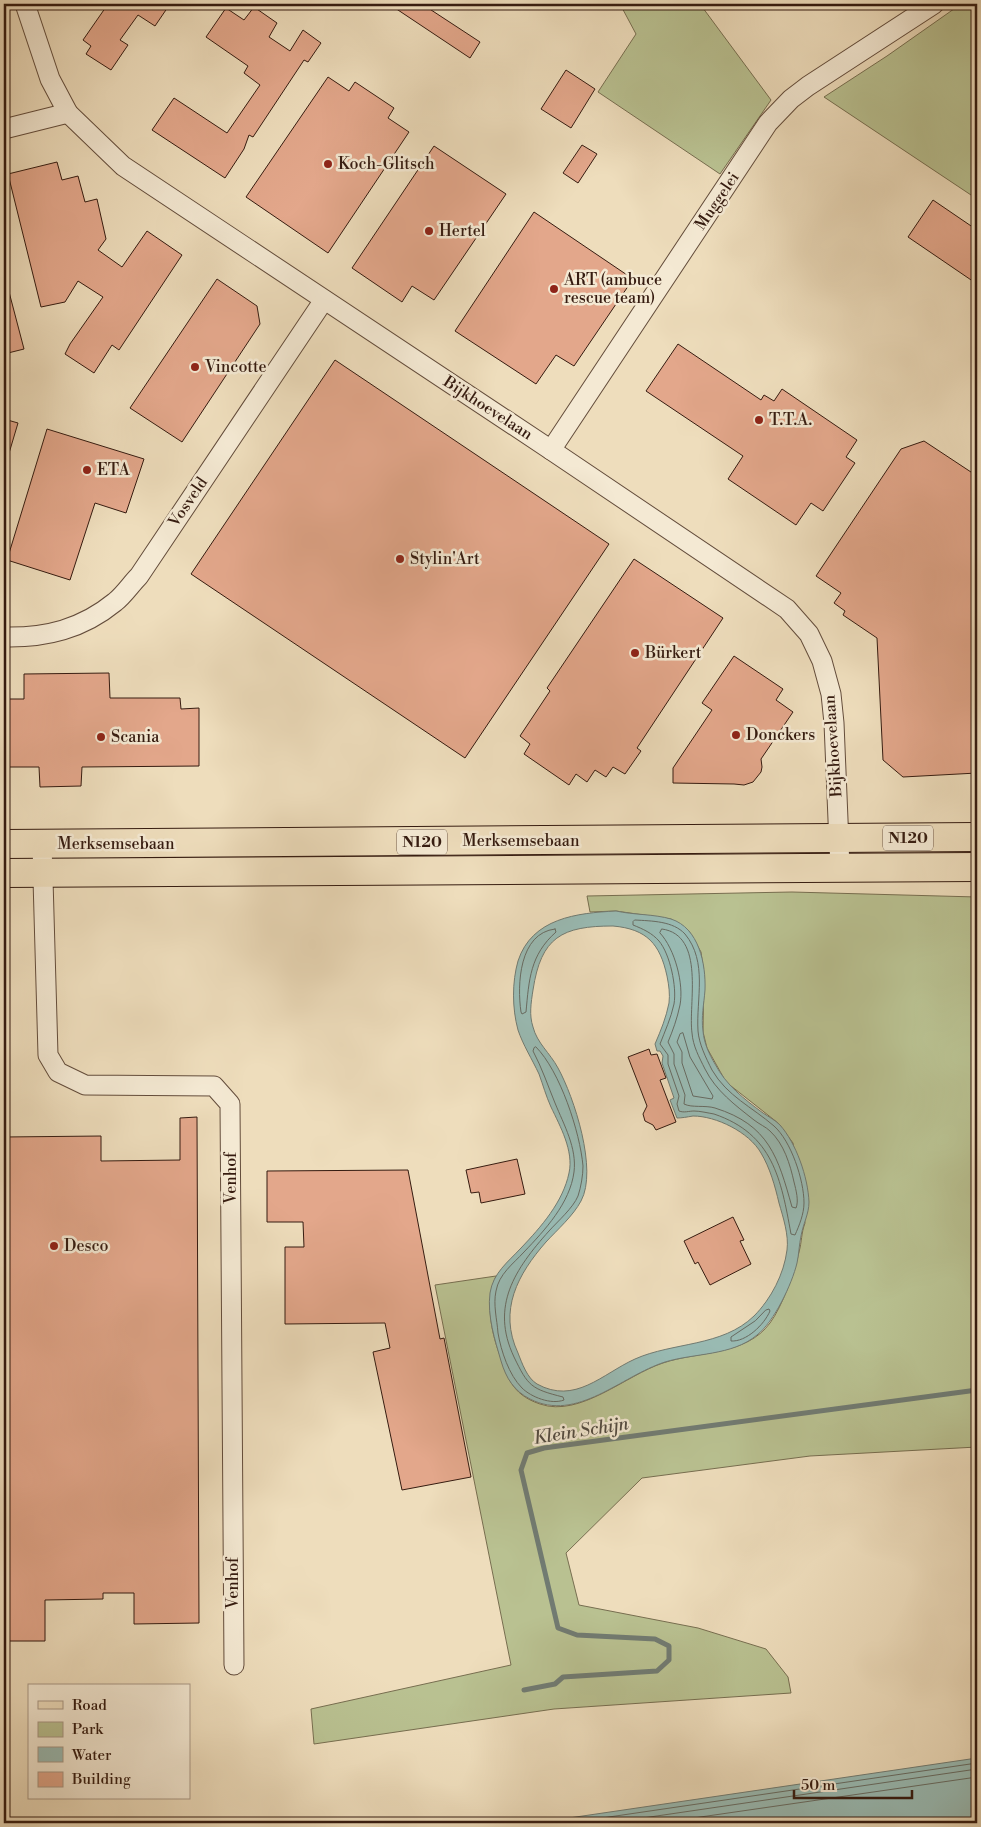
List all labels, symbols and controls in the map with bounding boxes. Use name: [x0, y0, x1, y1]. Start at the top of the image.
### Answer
place label: Koch-Glitsch: [338, 154, 435, 174]
marker: Koch-Glitsch: [322, 158, 334, 170]
street label: Muggelei: [690, 168, 744, 234]
place label: Hertel: [439, 221, 486, 241]
marker: Hertel: [423, 225, 435, 237]
place label: ART (ambuce rescue team): [563, 270, 662, 308]
marker: ART (ambuce rescue team): [548, 283, 560, 295]
place label: Vincotte: [204, 357, 267, 377]
marker: Vincotte: [189, 361, 201, 373]
street label: Bijkhoevelaan: [439, 371, 537, 445]
place label: T.T.A.: [769, 410, 812, 430]
marker: T.T.A.: [753, 414, 765, 426]
place label: ETA: [97, 460, 131, 480]
marker: ETA: [81, 464, 93, 476]
street label: Vosveld: [164, 473, 212, 532]
place label: Stylin'Art: [410, 549, 480, 569]
marker: Stylin'Art: [394, 553, 406, 565]
place label: Bürkert: [644, 643, 702, 663]
marker: Bürkert: [629, 647, 641, 659]
street label: Bijkhoevelaan: [819, 694, 847, 799]
place label: Donckers: [746, 725, 815, 745]
place label: Scania: [111, 727, 160, 747]
marker: Donckers: [730, 729, 742, 741]
marker: Scania: [95, 731, 107, 743]
road number: N120: [883, 826, 933, 850]
road number: N120: [397, 830, 447, 854]
street label: Merksemsebaan: [463, 831, 580, 851]
street label: Merksemsebaan: [58, 834, 175, 854]
street label: Venhof: [221, 1151, 241, 1205]
place label: Desco: [64, 1236, 109, 1256]
marker: Desco: [48, 1240, 60, 1252]
water label: Klein Schijn: [532, 1412, 631, 1450]
street label: Venhof: [223, 1556, 243, 1610]
legend: [28, 1684, 190, 1800]
text: Road: [72, 1696, 107, 1715]
text: Park: [72, 1720, 104, 1739]
text: Water: [71, 1746, 112, 1765]
scale bar: [794, 1767, 911, 1799]
text: Building: [71, 1770, 131, 1789]
text: 50 m: [801, 1776, 835, 1795]

